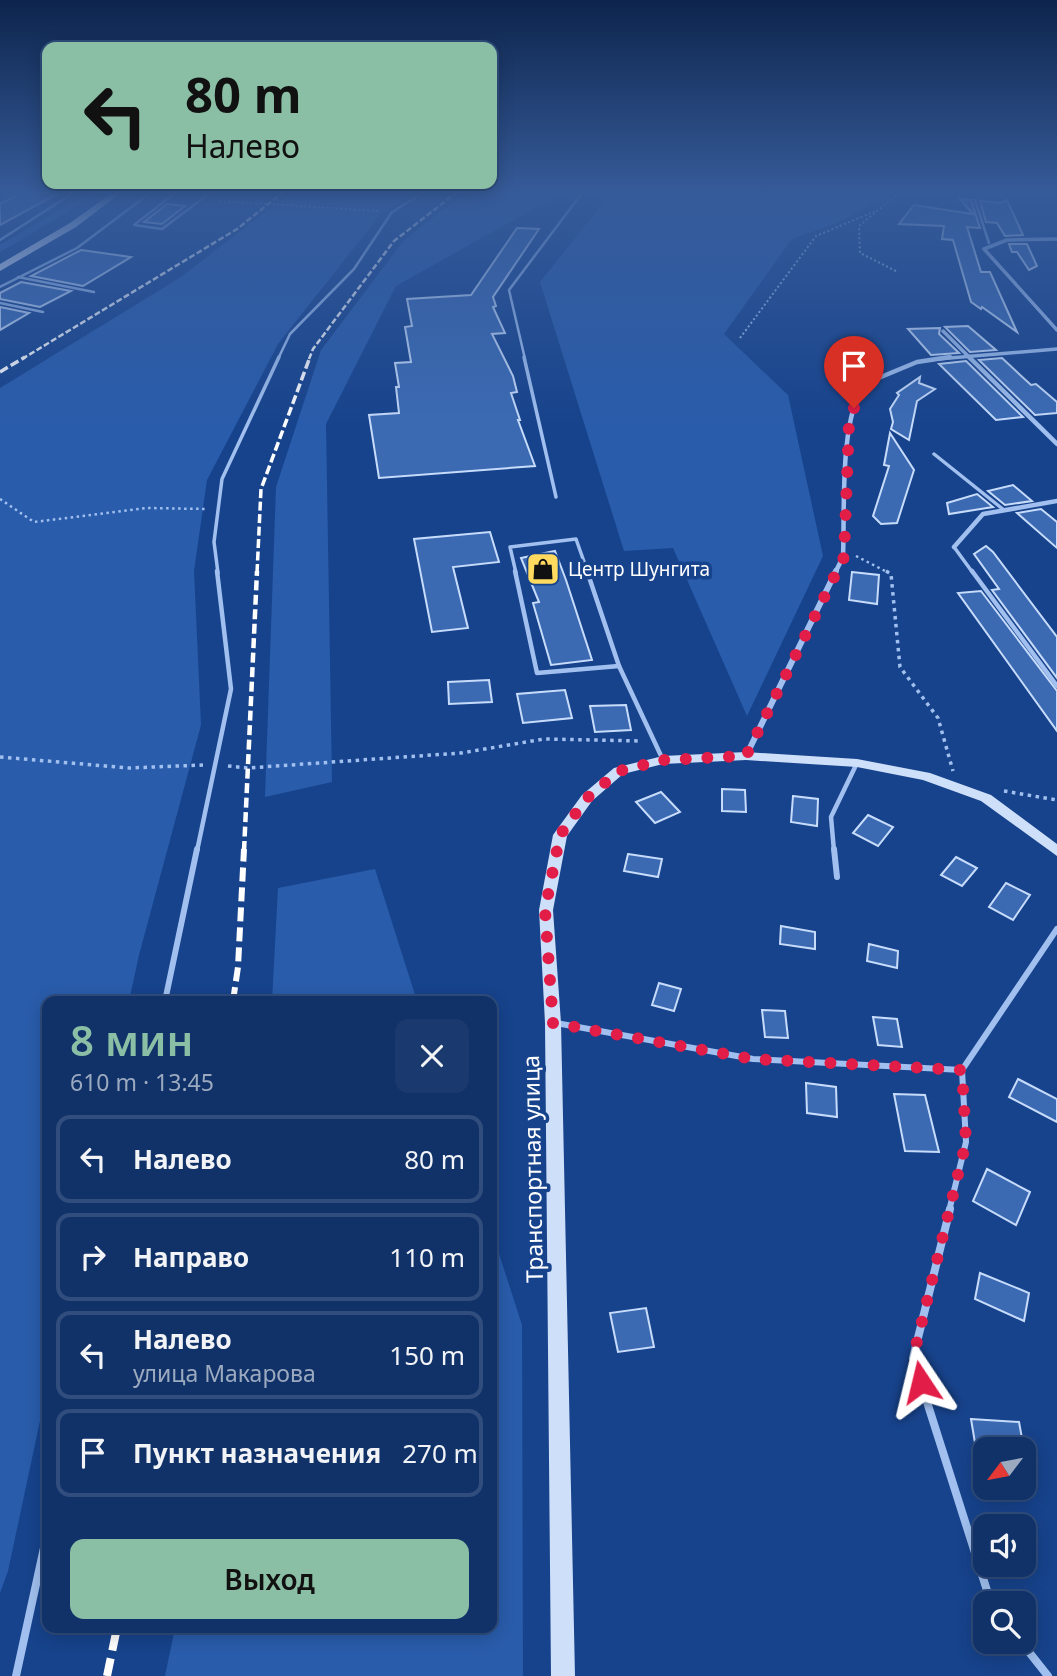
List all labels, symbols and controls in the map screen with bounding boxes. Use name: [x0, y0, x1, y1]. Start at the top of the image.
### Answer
text: 80 m: [185, 61, 302, 127]
icon: left: [70, 70, 161, 161]
text: Налево: [185, 124, 300, 167]
pin: [824, 336, 884, 408]
icon: arrive: [835, 347, 873, 385]
shop icon: Центр Шунгита: [524, 550, 562, 588]
place label: Центр Шунгита: [568, 556, 710, 582]
text: 8 мин: [70, 1011, 193, 1068]
button: close: [395, 1019, 469, 1093]
street label: Транспортная улица: [514, 1055, 550, 1283]
text: 610 m · 13:45: [70, 1066, 214, 1098]
icon: left: [74, 1140, 112, 1178]
text: Налево: [133, 1141, 232, 1177]
text: 80 m: [404, 1141, 465, 1177]
icon: right: [74, 1238, 112, 1276]
text: Направо: [133, 1239, 249, 1275]
text: 110 m: [389, 1239, 465, 1275]
text: Налево: [133, 1321, 232, 1357]
icon: left: [74, 1336, 112, 1374]
text: 150 m: [389, 1337, 465, 1373]
position arrow: [884, 1345, 958, 1419]
text: улица Макарова: [133, 1357, 316, 1389]
icon: arrive: [74, 1434, 112, 1472]
text: Пункт назначения: [133, 1435, 381, 1471]
text: 270 m: [402, 1435, 478, 1471]
north arrow: [973, 1437, 1036, 1500]
map controls: [973, 1437, 1036, 1654]
button: sound: [973, 1514, 1036, 1577]
button: Выход: [70, 1539, 469, 1619]
button: search: [973, 1591, 1036, 1654]

